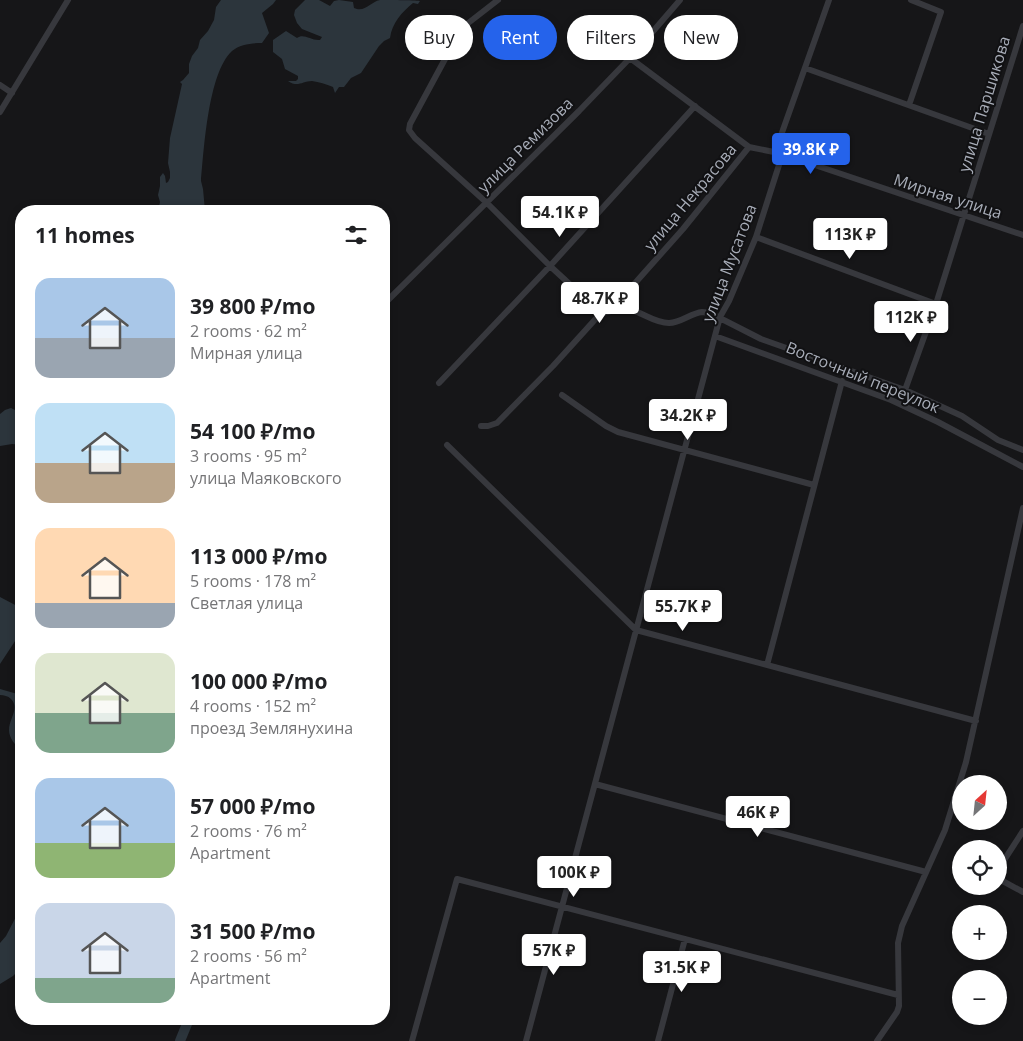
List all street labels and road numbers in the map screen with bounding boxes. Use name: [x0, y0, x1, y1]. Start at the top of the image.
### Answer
street label: улица Паршикова: [953, 33, 1015, 175]
street label: улица Ремизова: [473, 93, 577, 197]
street label: улица Некрасова: [639, 139, 741, 255]
street label: Мирная улица: [891, 168, 1005, 224]
street label: улица Мусатова: [696, 201, 762, 325]
street label: Восточный переулок: [783, 336, 944, 418]

